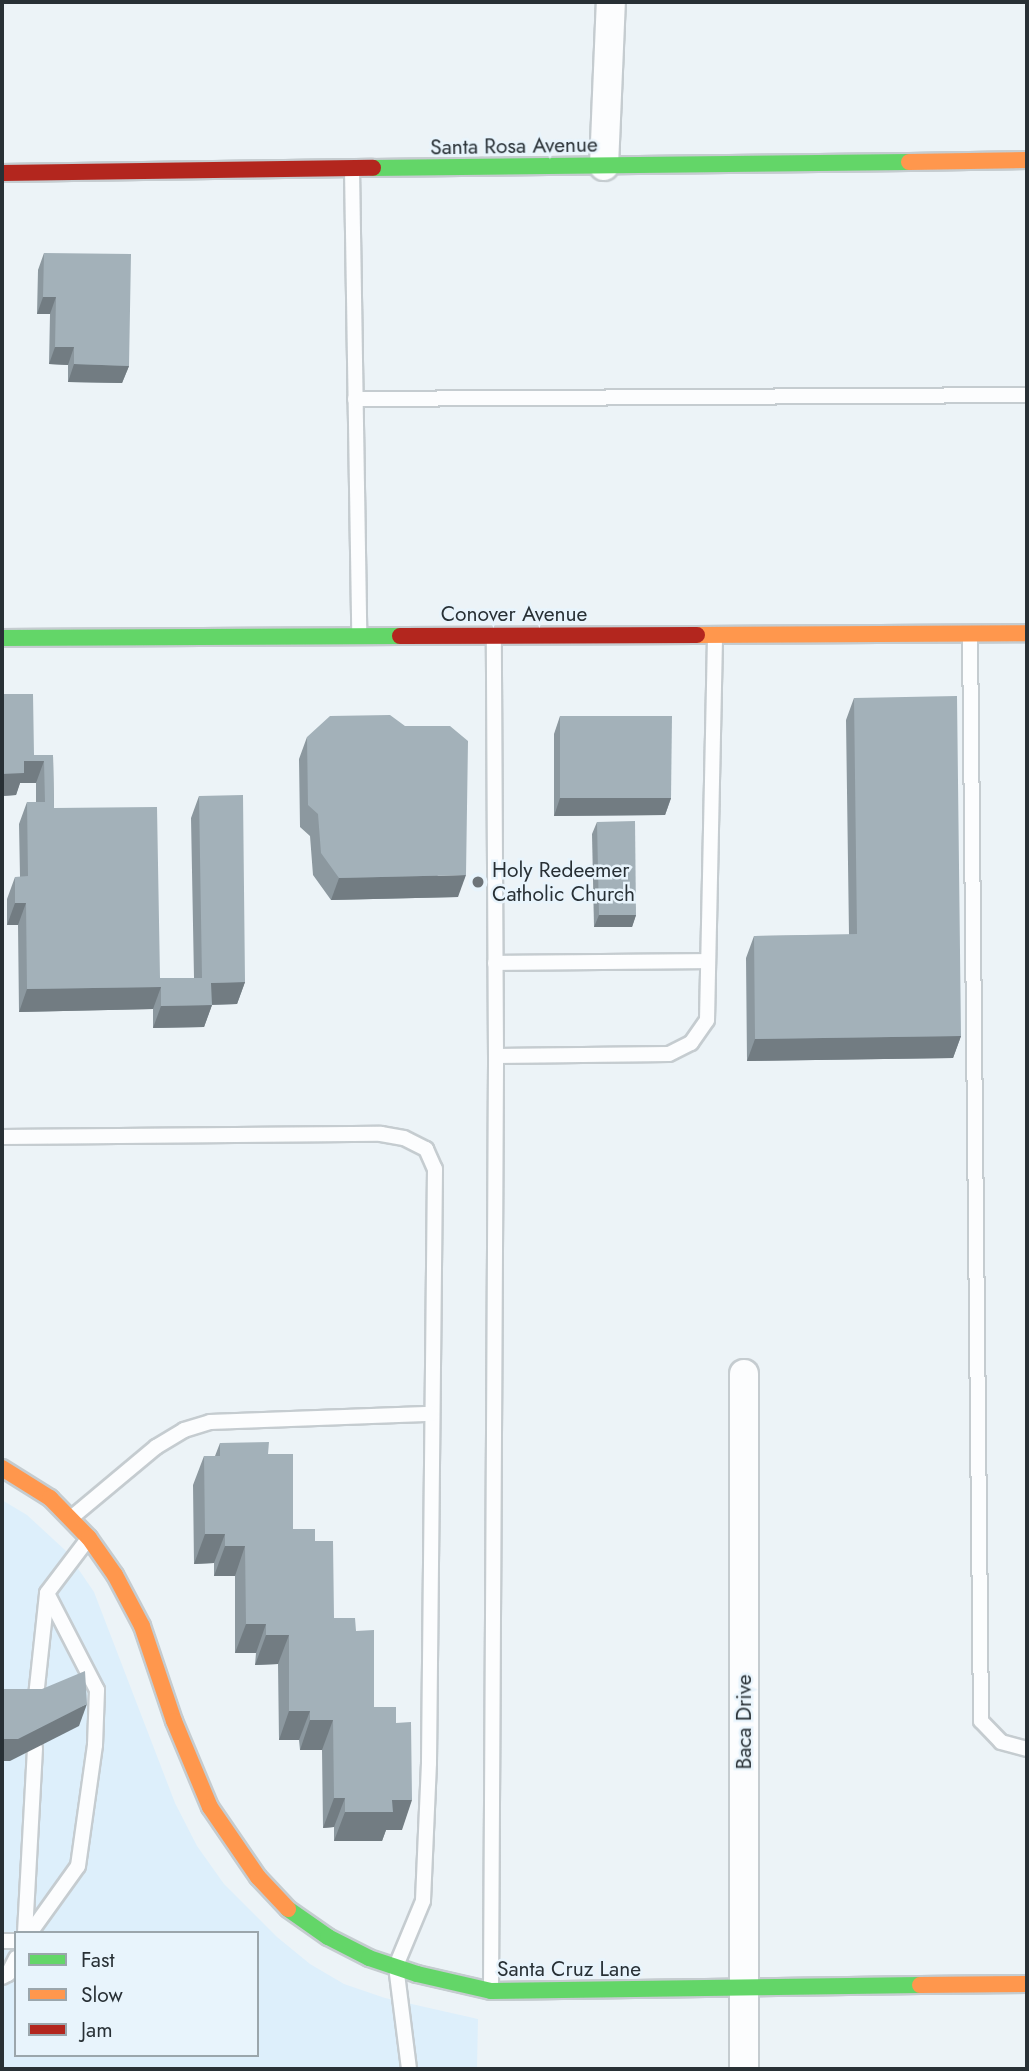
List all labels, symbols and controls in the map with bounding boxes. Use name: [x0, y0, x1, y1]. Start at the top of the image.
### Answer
street label: Santa Rosa Avenue: [430, 132, 598, 160]
street label: Conover Avenue: [441, 601, 587, 627]
place label: Holy Redeemer Catholic Church: [492, 857, 635, 907]
marker: Holy Redeemer Catholic Church: [470, 874, 486, 890]
street label: Baca Drive: [731, 1675, 757, 1769]
legend: [14, 1931, 259, 2057]
text: Fast: [81, 1945, 114, 1975]
street label: Santa Cruz Lane: [497, 1956, 641, 1982]
text: Slow: [81, 1980, 123, 2010]
text: Jam: [81, 2015, 113, 2045]

